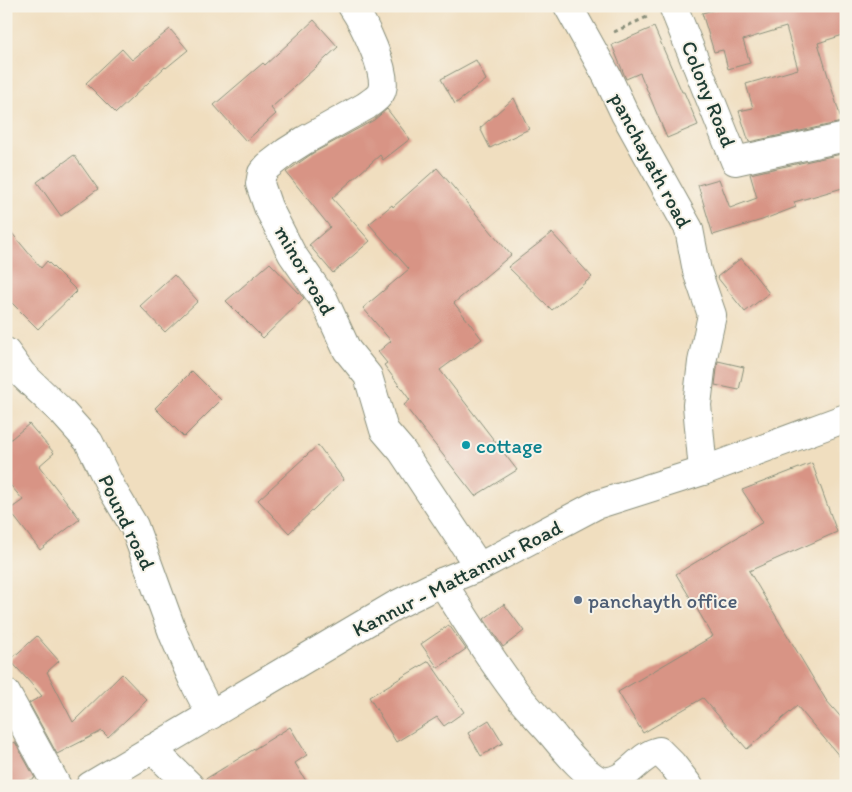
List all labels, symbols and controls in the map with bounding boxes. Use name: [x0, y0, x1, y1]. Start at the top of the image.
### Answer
street label: Colony Road: [676, 37, 742, 151]
street label: panchayath road: [605, 88, 697, 233]
street label: minor road: [269, 221, 341, 319]
place label: cottage: [476, 433, 543, 458]
marker: cottage: [460, 439, 472, 451]
street label: Pound road: [93, 470, 161, 574]
street label: Kannur - Mattannur Road: [348, 514, 566, 642]
place label: panchayth office: [588, 588, 737, 613]
marker: panchayth office: [572, 594, 584, 606]

